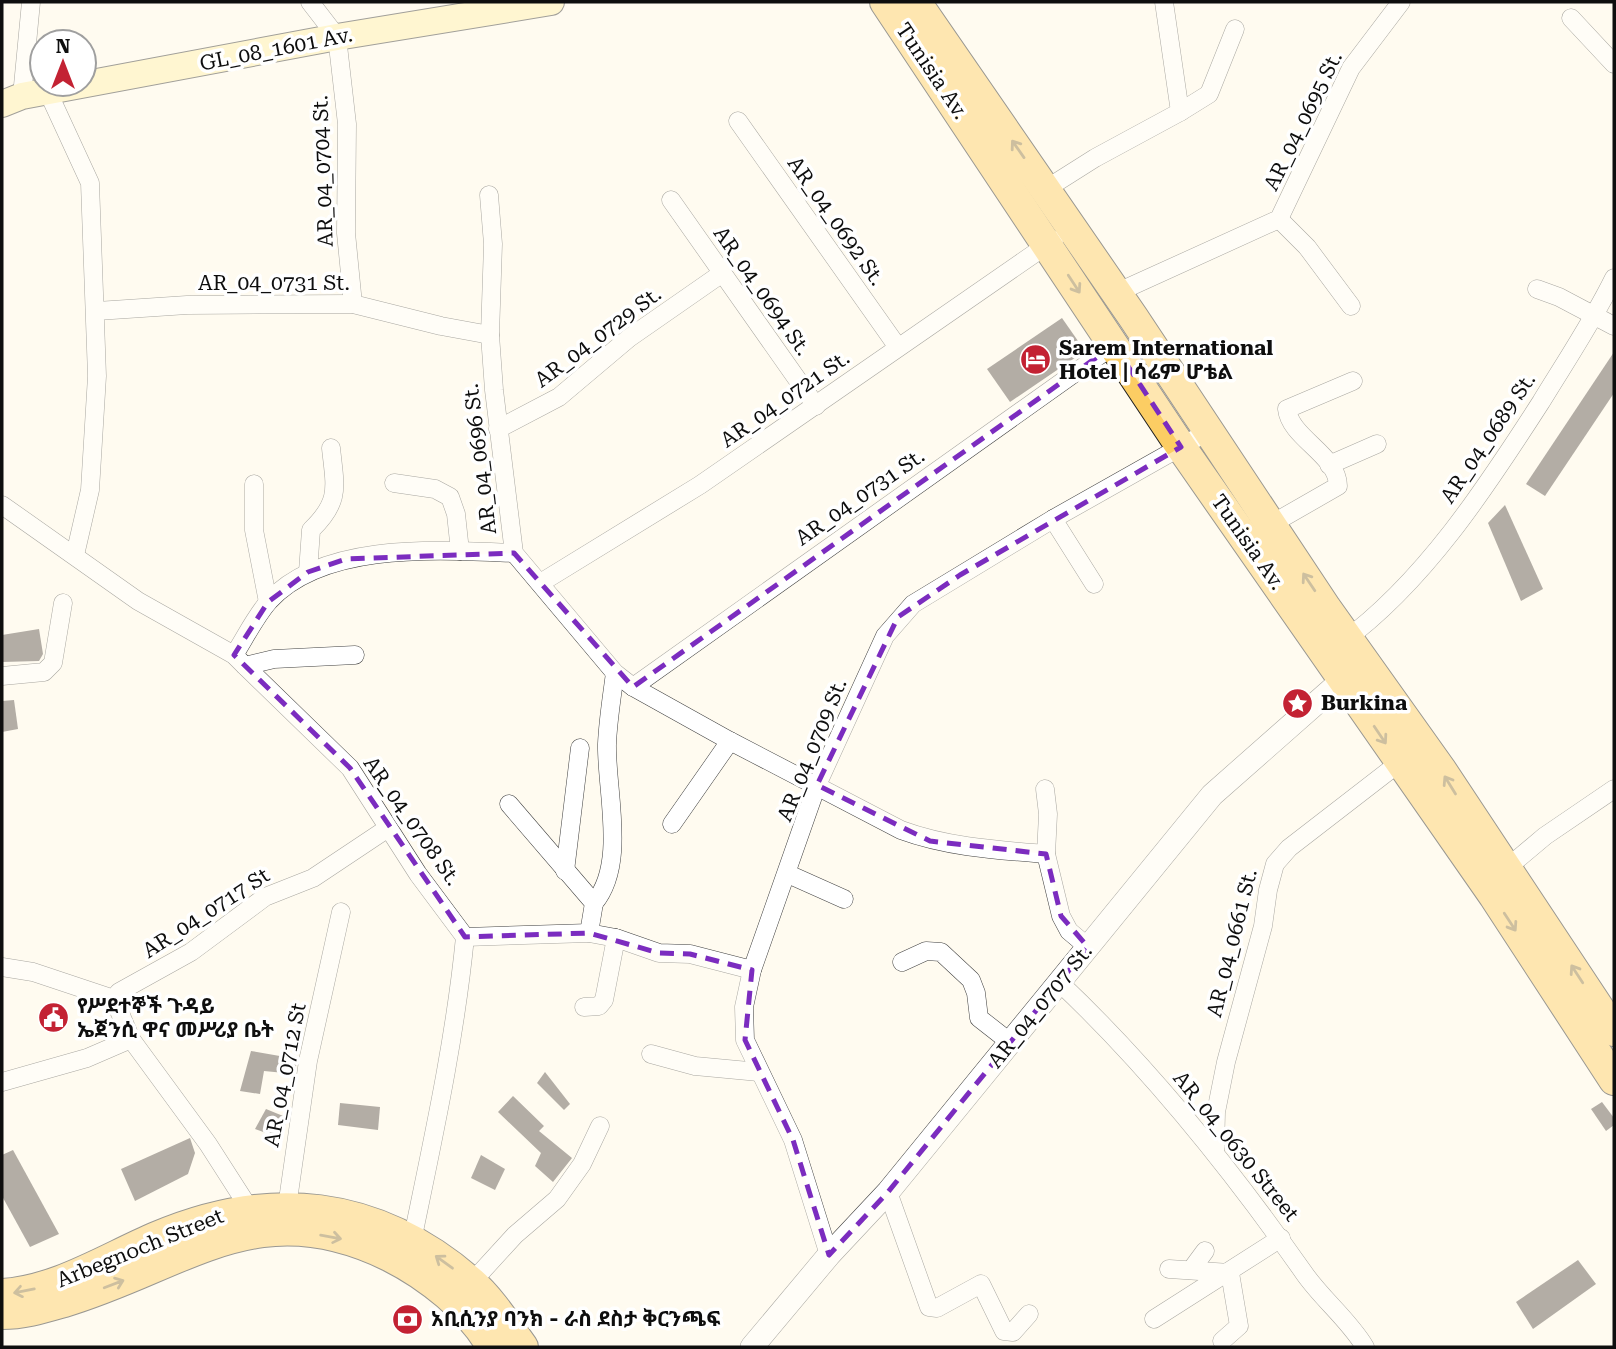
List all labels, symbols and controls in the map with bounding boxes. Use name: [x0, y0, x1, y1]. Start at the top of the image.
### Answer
street label: Tunisia Av.: [891, 18, 973, 124]
street label: GL_08_1601 Av.: [198, 22, 354, 76]
north arrow: [28, 28, 98, 98]
text: N: [56, 35, 71, 58]
street label: AR_04_0695 St.: [1259, 47, 1347, 195]
street label: AR_04_0704 St.: [308, 95, 338, 247]
one-way arrow: [1011, 140, 1025, 159]
street label: AR_04_0692 St.: [783, 152, 889, 290]
street label: AR_04_0694 St.: [709, 222, 815, 360]
street label: AR_04_0731 St.: [198, 271, 350, 295]
one-way arrow: [1067, 273, 1081, 293]
street label: AR_04_0729 St.: [530, 282, 666, 392]
place label: Sarem International Hotel | ሳሬም ሆቴል: [1059, 336, 1273, 384]
hotel icon: Sarem International Hotel | ሳሬም ሆቴል: [1019, 343, 1053, 377]
street label: AR_04_0721 St.: [716, 346, 854, 452]
street label: AR_04_0689 St.: [1436, 368, 1540, 508]
street label: AR_04_0696 St.: [459, 382, 501, 536]
street label: AR_04_0731 St.: [791, 444, 929, 550]
street label: Tunisia Av.: [1206, 490, 1290, 594]
one-way arrow: [1301, 573, 1316, 592]
street label: AR_04_0709 St.: [772, 675, 852, 825]
place icon: Burkina: [1281, 686, 1315, 720]
place label: Burkina: [1321, 691, 1408, 715]
one-way arrow: [1373, 725, 1388, 744]
street label: AR_04_0708 St.: [359, 752, 465, 890]
one-way arrow: [1443, 775, 1457, 795]
street label: AR_04_0717 St: [138, 863, 274, 963]
street label: AR_04_0661 St.: [1202, 866, 1262, 1020]
one-way arrow: [1504, 911, 1518, 931]
street label: AR_04_0707 St.: [983, 939, 1097, 1073]
one-way arrow: [1570, 964, 1584, 984]
place label: የሥደተኞች ጉዳይ ኤጀንሲ ዋና መሥሪያ ቤት: [77, 994, 274, 1042]
public building icon: የሥደተኞች ጉዳይ ኤጀንሲ ዋና መሥሪያ ቤት: [37, 1001, 71, 1035]
street label: AR_04_0712 St: [259, 1001, 311, 1149]
street label: AR_04_0630 Street: [1168, 1066, 1304, 1226]
street label: Arbegnoch Street: [53, 1204, 227, 1292]
one-way arrow: [319, 1230, 342, 1244]
one-way arrow: [435, 1255, 454, 1270]
one-way arrow: [103, 1276, 125, 1289]
one-way arrow: [13, 1284, 36, 1298]
bank icon: አቢሲንያ ባንክ - ራስ ደስታ ቅርንጫፍ: [391, 1302, 425, 1336]
place label: አቢሲንያ ባንክ - ራስ ደስታ ቅርንጫፍ: [431, 1307, 720, 1331]

